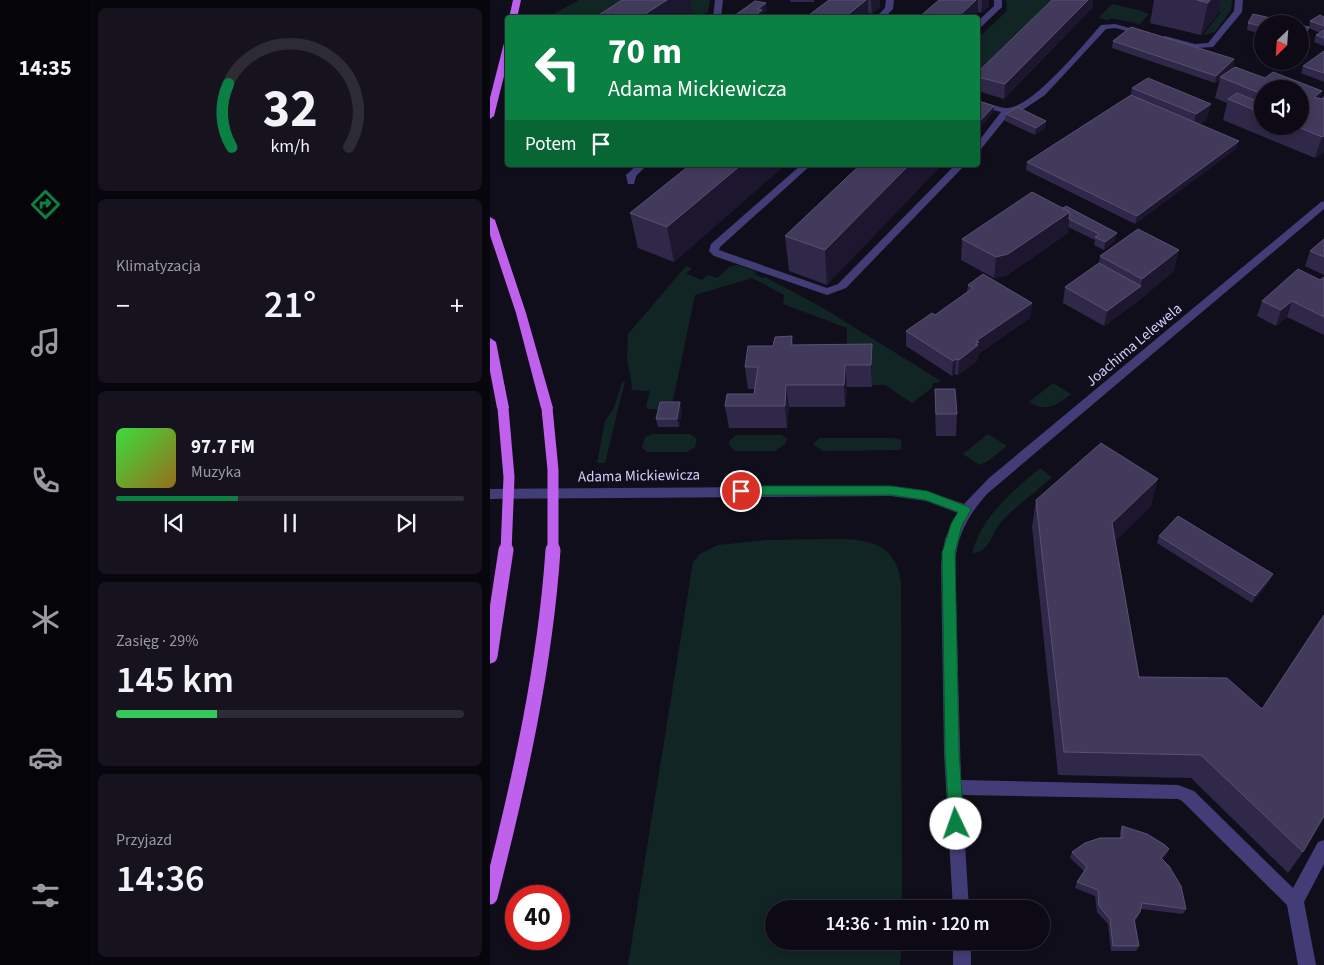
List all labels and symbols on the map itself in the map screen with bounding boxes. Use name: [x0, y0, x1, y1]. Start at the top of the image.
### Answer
north arrow: [1254, 15, 1309, 70]
street label: Joachima Lelewela: [1081, 298, 1187, 392]
street label: Adama Mickiewicza: [578, 464, 700, 488]
pin: [720, 470, 762, 512]
position arrow: [929, 797, 981, 849]
speed limit sign: 40: [505, 885, 570, 950]

